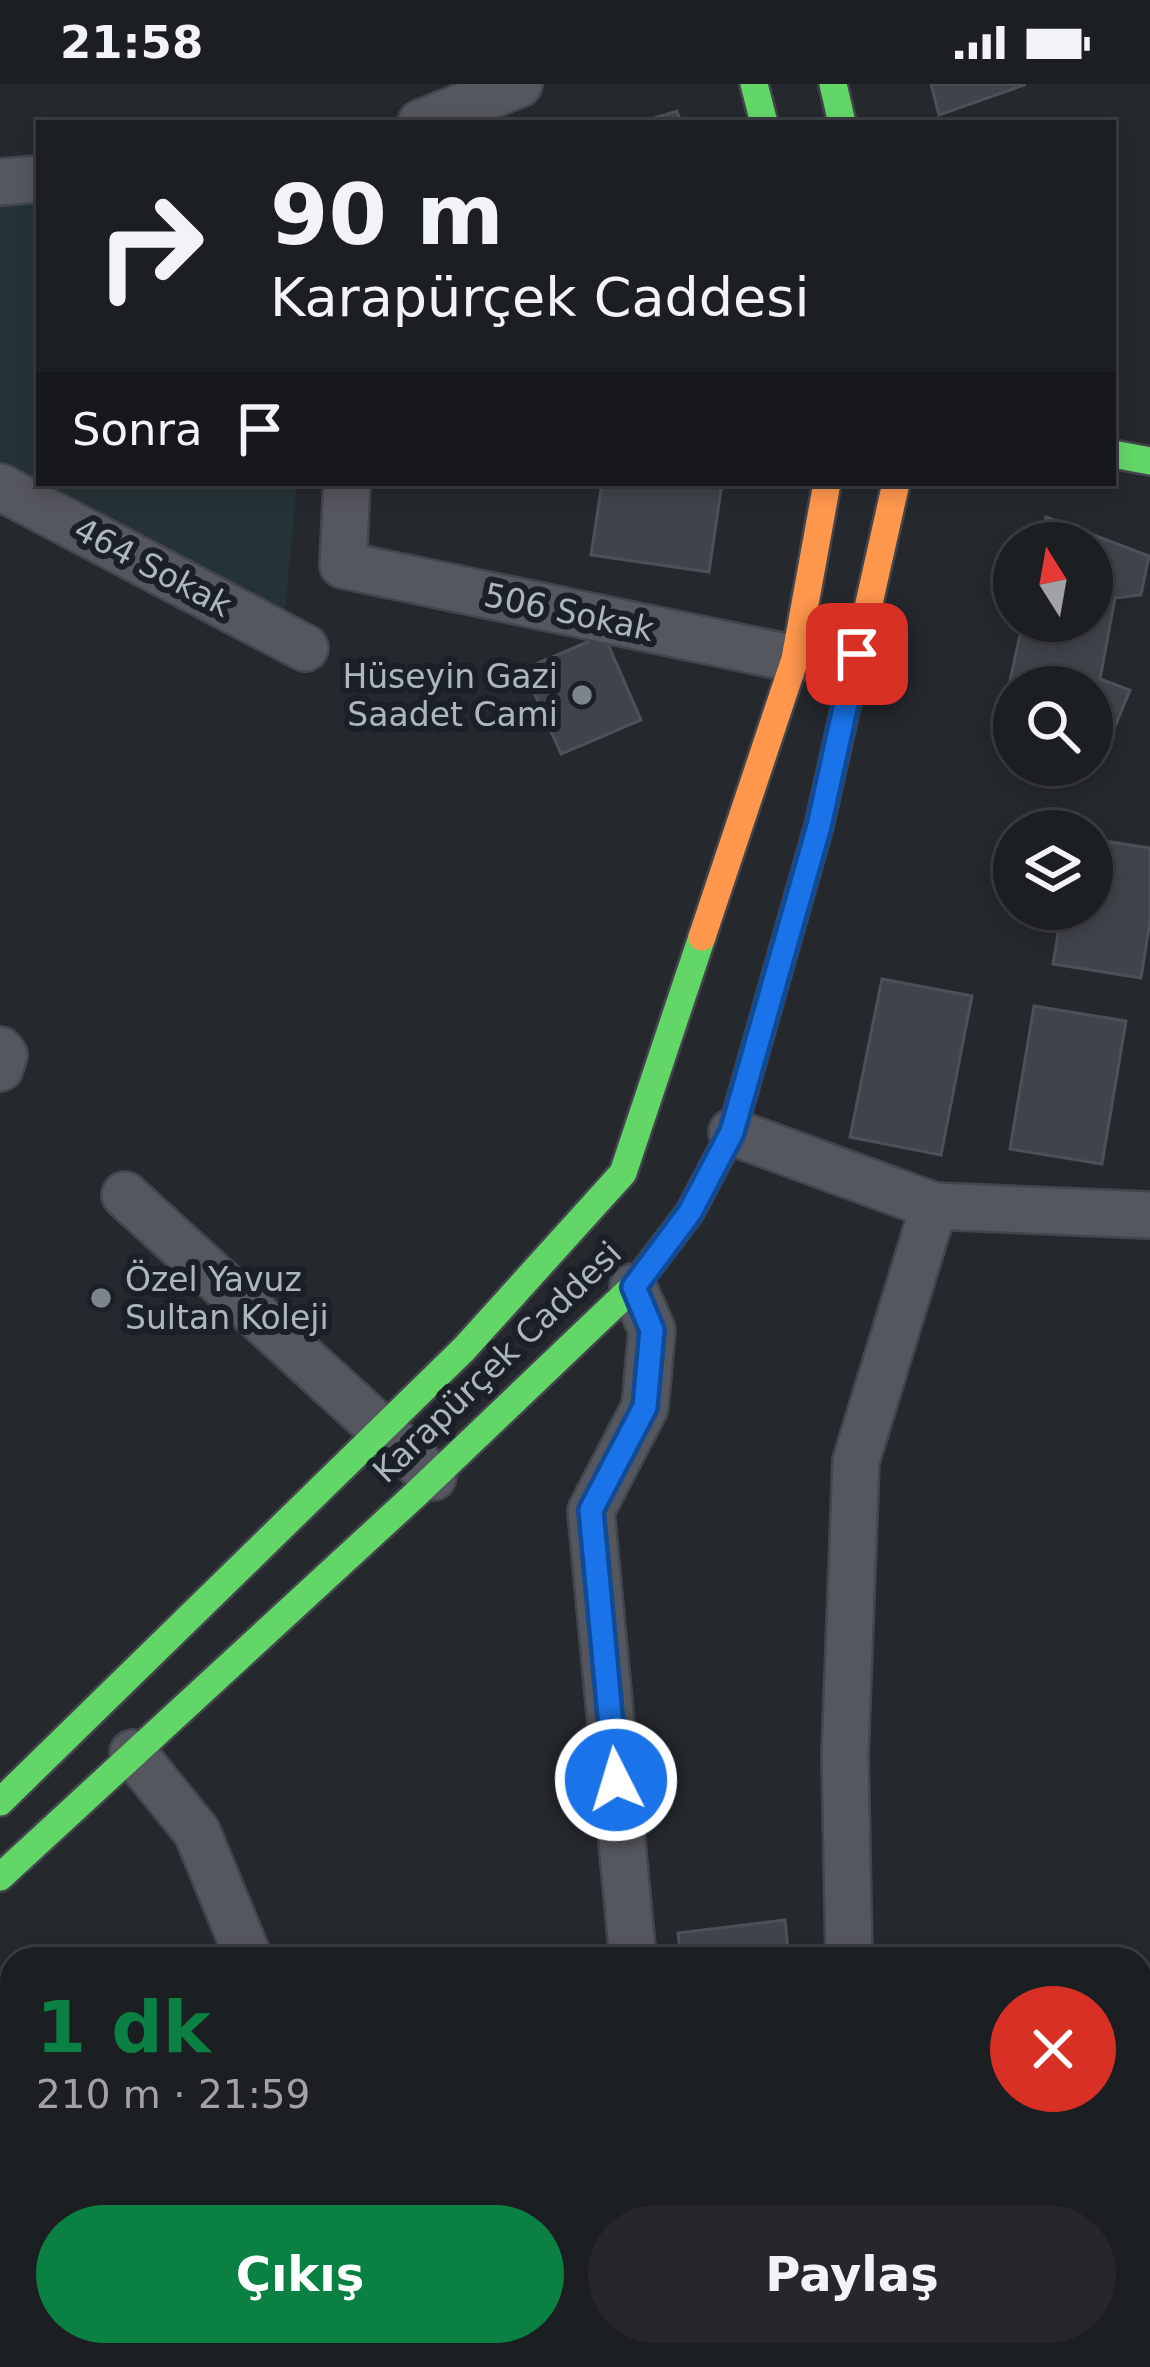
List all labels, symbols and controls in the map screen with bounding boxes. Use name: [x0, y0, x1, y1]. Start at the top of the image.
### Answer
text: 21:58: [60, 16, 203, 69]
text: 90 m: [270, 166, 504, 264]
icon: right: [72, 168, 228, 324]
text: Karapürçek Caddesi: [270, 266, 809, 329]
icon: arrive: [227, 396, 293, 462]
text: Sonra: [72, 403, 203, 456]
street label: 464 Sokak: [68, 509, 239, 625]
north arrow: [993, 522, 1113, 642]
map controls: [993, 522, 1113, 930]
street label: 506 Sokak: [481, 575, 658, 649]
pin: [806, 603, 908, 705]
icon: arrive: [824, 621, 890, 687]
place label: Hüseyin Gazi Saadet Cami: [342, 657, 558, 734]
button: search: [993, 666, 1113, 786]
marker: Hüseyin Gazi Saadet Cami: [569, 682, 595, 708]
button: layers: [993, 810, 1113, 930]
street label: Karapürçek Caddesi: [365, 1233, 629, 1491]
place label: Özel Yavuz Sultan Koleji: [125, 1259, 329, 1337]
marker: Özel Yavuz Sultan Koleji: [88, 1285, 114, 1311]
position arrow: [553, 1717, 679, 1843]
text: 1 dk: [36, 1985, 211, 2069]
button: close: [990, 1986, 1116, 2112]
text: 210 m · 21:59: [36, 2072, 310, 2117]
button: Çıkış: [36, 2205, 564, 2343]
button: Paylaş: [588, 2205, 1116, 2343]

